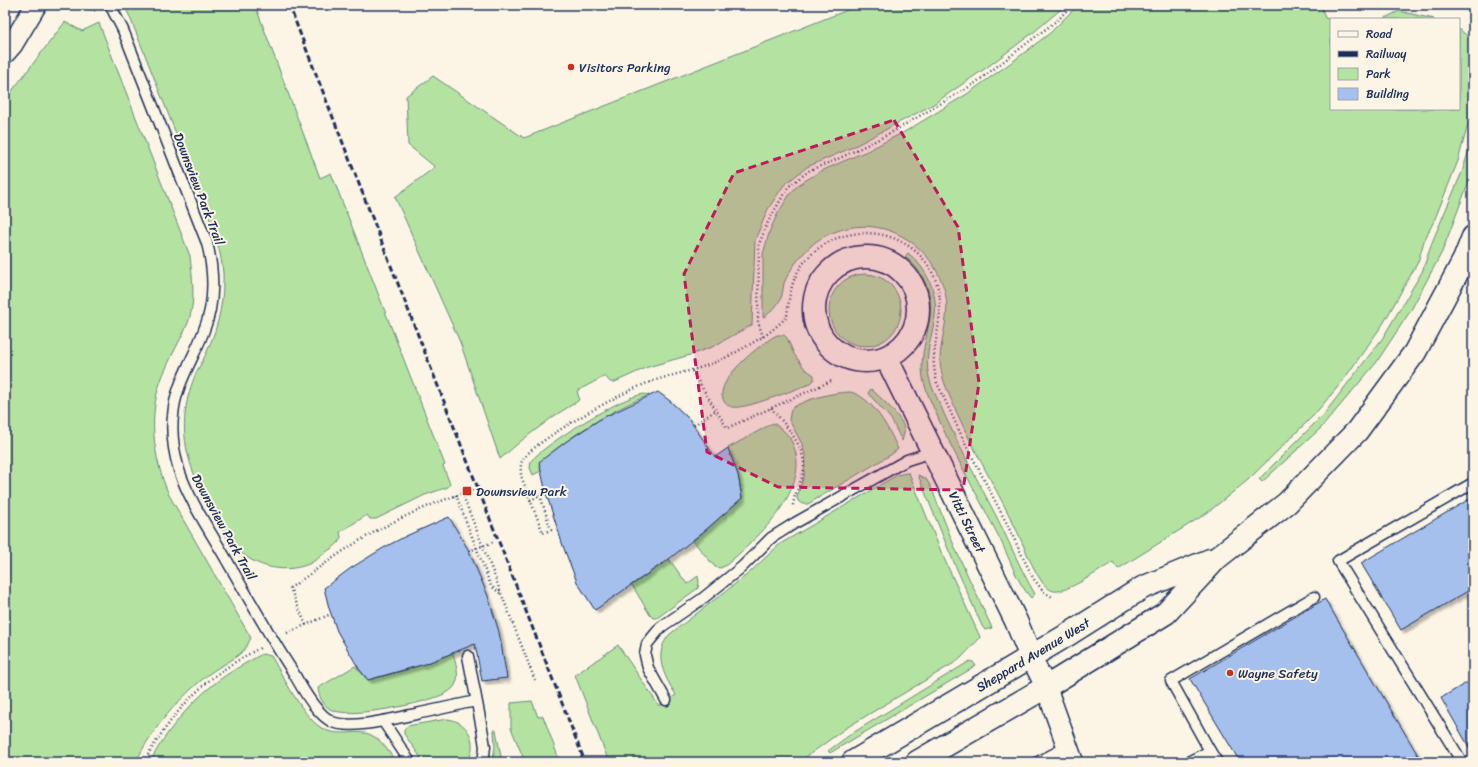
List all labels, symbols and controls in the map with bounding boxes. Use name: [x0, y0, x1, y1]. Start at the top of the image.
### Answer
legend: [1330, 18, 1460, 110]
text: Road: [1366, 23, 1393, 45]
text: Railway: [1366, 43, 1407, 65]
place label: Visitors Parking: [579, 56, 671, 79]
marker: Visitors Parking: [566, 62, 576, 72]
text: Park: [1366, 63, 1391, 85]
text: Building: [1366, 83, 1409, 105]
street label: Downsview Park Trail: [167, 129, 231, 249]
street label: Downsview Park Trail: [185, 469, 263, 585]
place label: Downsview Park: [476, 480, 567, 503]
marker: Downsview Park: [461, 485, 473, 497]
street label: Vitti Street: [942, 487, 992, 558]
street label: Sheppard Avenue West: [971, 611, 1095, 698]
place label: Wayne Safety: [1238, 662, 1318, 685]
marker: Wayne Safety: [1225, 668, 1235, 678]

